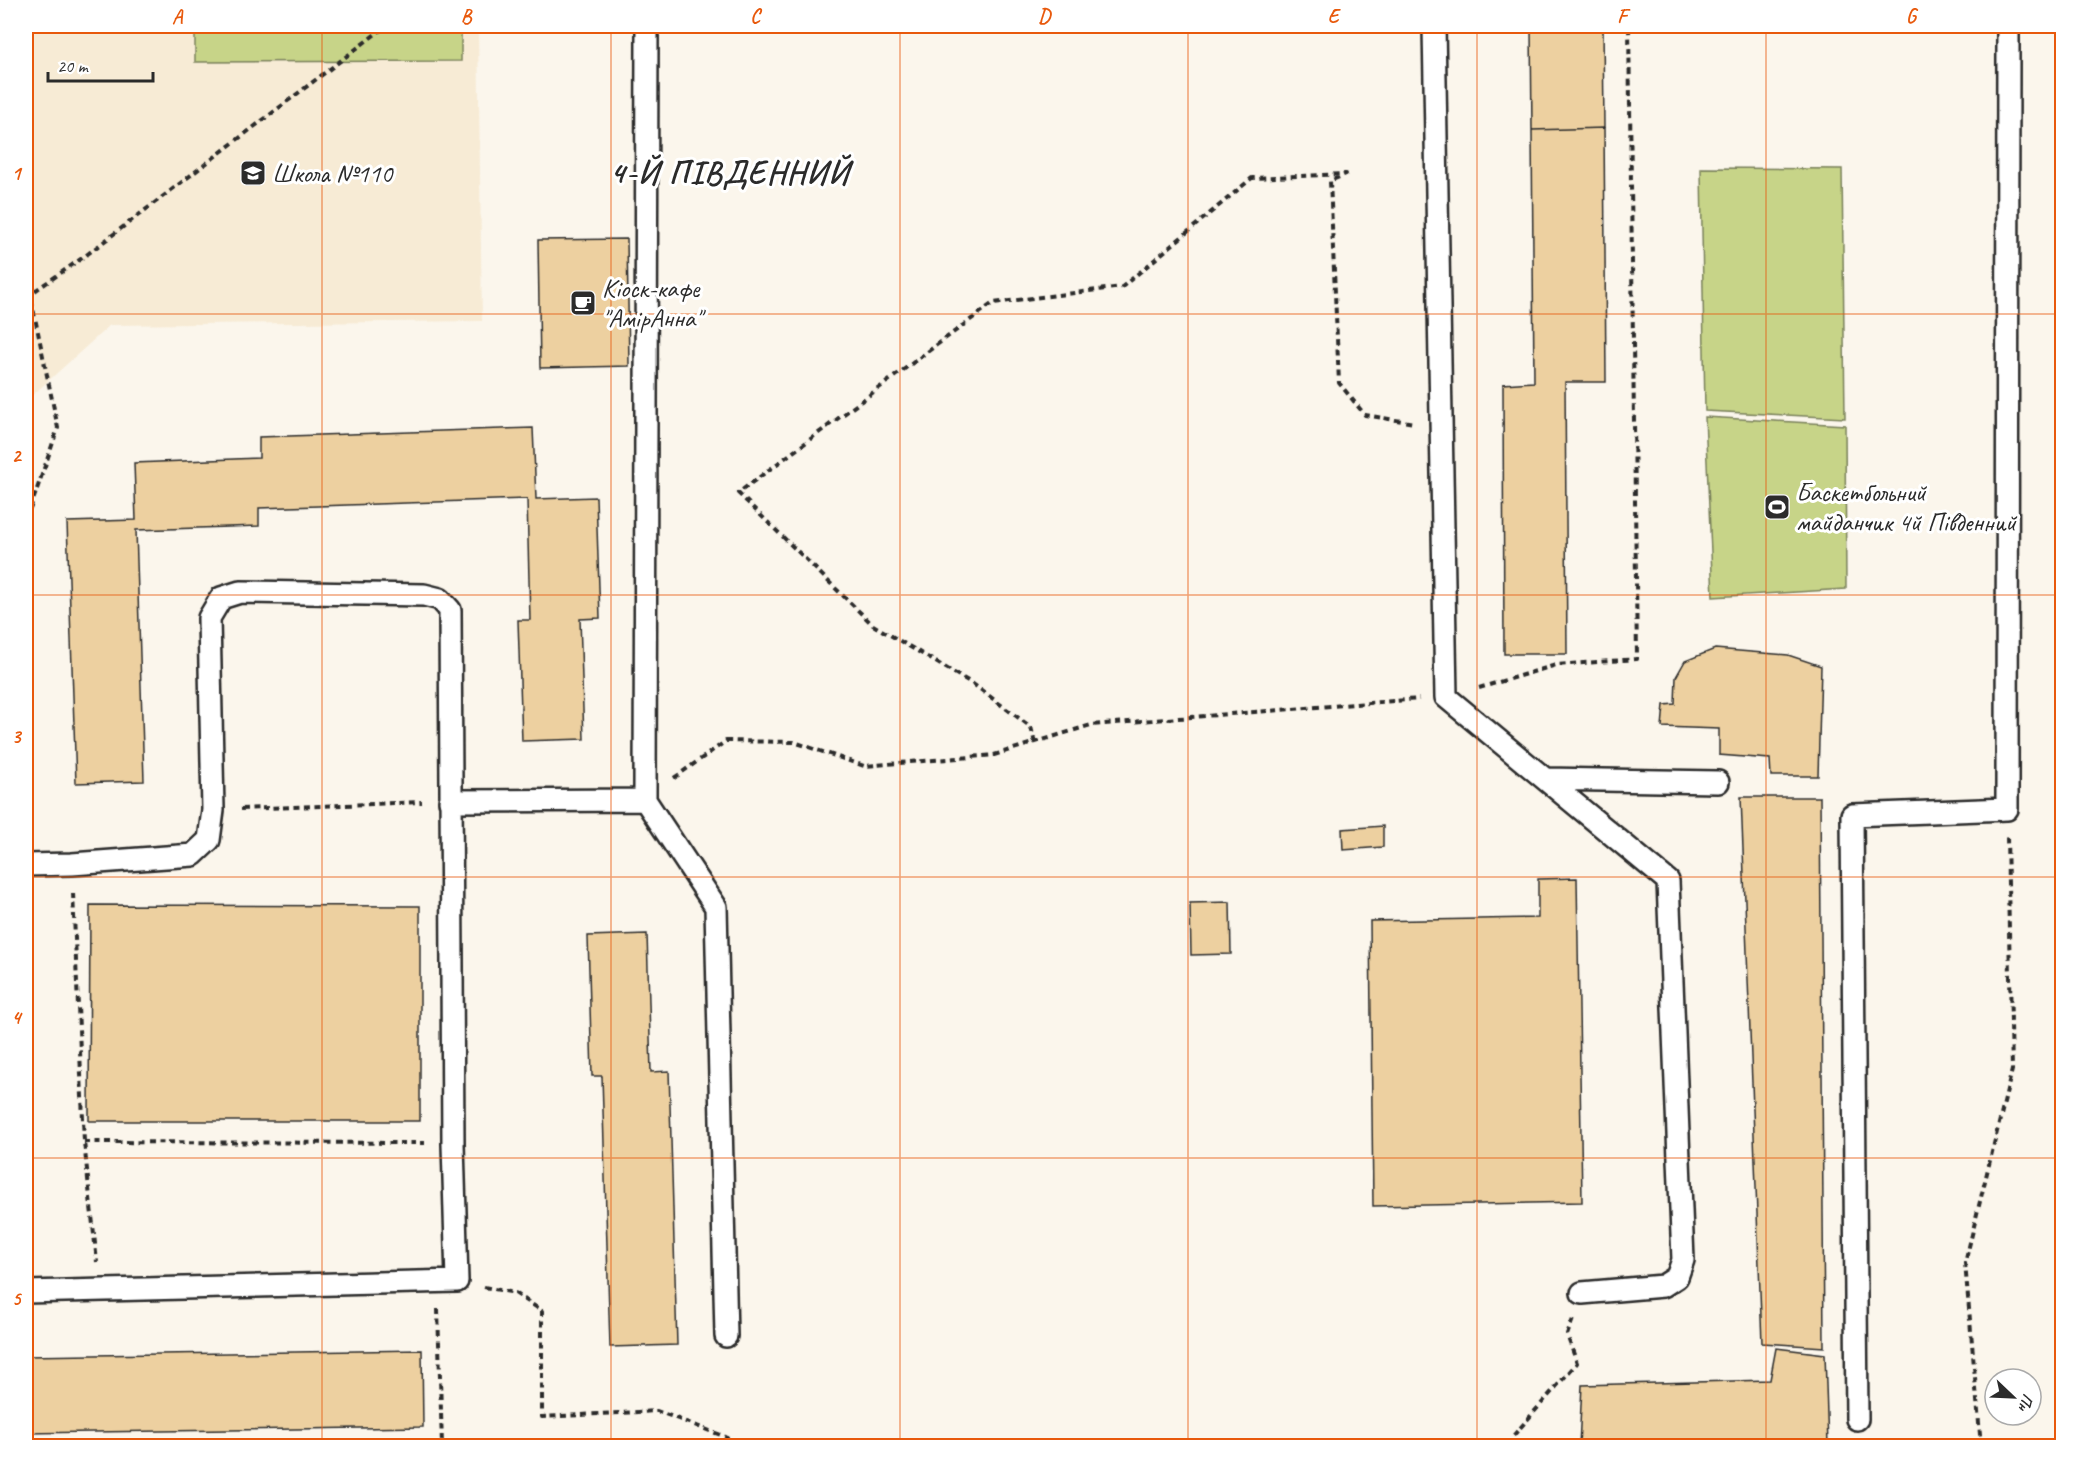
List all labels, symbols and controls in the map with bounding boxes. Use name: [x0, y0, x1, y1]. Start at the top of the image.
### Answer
text: A: [172, 4, 184, 29]
text: B: [461, 4, 473, 29]
text: C: [750, 4, 762, 29]
text: D: [1038, 4, 1052, 29]
text: E: [1328, 4, 1342, 29]
text: F: [1617, 4, 1631, 29]
text: G: [1906, 4, 1919, 29]
scale bar: [48, 45, 153, 83]
text: 20 m: [57, 55, 90, 77]
district label: 4-Й ПІВДЕННИЙ: [610, 152, 854, 193]
place label: Школа №110: [272, 157, 395, 190]
school or university icon: Школа №110: [238, 158, 268, 188]
text: 1: [12, 161, 23, 186]
place label: Кіоск-кафе "АмірАнна": [602, 272, 706, 335]
cafe icon: Кіоск-кафе "АмірАнна": [568, 288, 598, 318]
text: 2: [12, 443, 23, 468]
place label: Баскетбольний майданчик 4й Південний: [1796, 476, 2018, 539]
sports icon: Баскетбольний майданчик 4й Південний: [1762, 492, 1792, 522]
text: 3: [12, 724, 23, 749]
text: 4: [12, 1005, 24, 1030]
text: 5: [12, 1286, 23, 1311]
north arrow: [1983, 1367, 2043, 1427]
text: Пн: [2013, 1391, 2038, 1415]

